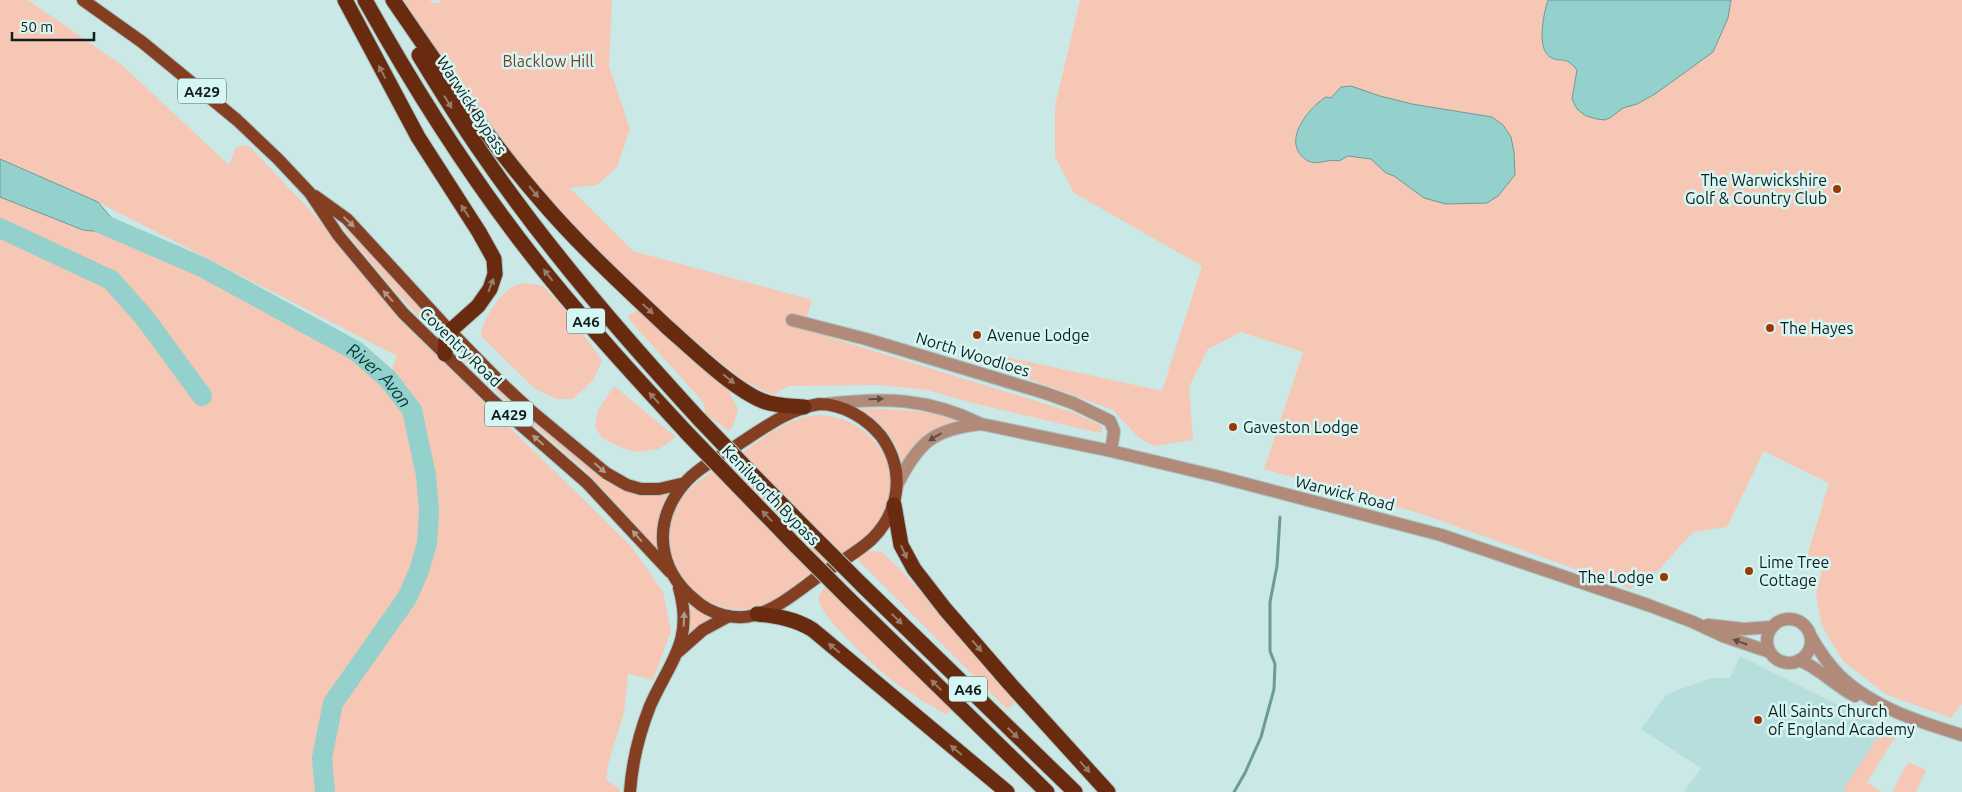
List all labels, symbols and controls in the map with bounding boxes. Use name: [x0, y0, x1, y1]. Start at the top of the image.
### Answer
scale bar: [12, 10, 95, 42]
text: 50 m: [20, 18, 53, 35]
street label: Warwick Bypass: [433, 52, 511, 158]
park label: Blacklow Hill: [502, 52, 594, 70]
one-way arrow: [378, 64, 386, 79]
road number: A429: [178, 78, 226, 104]
one-way arrow: [443, 95, 452, 109]
place label: The Warwickshire Golf & Country Club: [1685, 171, 1827, 207]
marker: The Warwickshire Golf & Country Club: [1831, 183, 1843, 195]
one-way arrow: [529, 185, 540, 198]
one-way arrow: [460, 205, 470, 218]
one-way arrow: [343, 216, 355, 228]
one-way arrow: [542, 269, 553, 282]
one-way arrow: [488, 278, 495, 293]
one-way arrow: [382, 290, 394, 302]
one-way arrow: [641, 303, 653, 315]
street label: Coventry Road: [417, 304, 505, 390]
road number: A46: [567, 308, 605, 334]
place label: The Hayes: [1780, 319, 1853, 337]
marker: The Hayes: [1764, 322, 1776, 334]
place label: Avenue Lodge: [987, 326, 1089, 344]
street label: North Woodloes: [914, 328, 1032, 380]
marker: Avenue Lodge: [971, 329, 983, 341]
water label: River Avon: [344, 338, 416, 411]
one-way arrow: [722, 374, 735, 385]
one-way arrow: [648, 392, 660, 404]
one-way arrow: [868, 395, 884, 403]
road number: A429: [485, 402, 533, 426]
place label: Gaveston Lodge: [1243, 418, 1359, 436]
marker: Gaveston Lodge: [1227, 421, 1239, 433]
one-way arrow: [929, 432, 942, 441]
one-way arrow: [533, 434, 545, 446]
street label: Kenilworth Bypass: [719, 441, 823, 549]
one-way arrow: [593, 462, 606, 473]
street label: Warwick Road: [1294, 472, 1396, 514]
one-way arrow: [761, 510, 773, 522]
one-way arrow: [631, 530, 643, 542]
one-way arrow: [901, 545, 909, 559]
place label: Lime Tree Cottage: [1759, 553, 1829, 589]
marker: Lime Tree Cottage: [1743, 565, 1755, 577]
place label: The Lodge: [1579, 568, 1654, 586]
marker: The Lodge: [1658, 571, 1670, 583]
one-way arrow: [680, 610, 688, 626]
one-way arrow: [891, 613, 903, 625]
one-way arrow: [1732, 638, 1747, 645]
one-way arrow: [971, 639, 983, 651]
one-way arrow: [827, 642, 840, 653]
road number: A46: [949, 676, 987, 702]
one-way arrow: [930, 679, 942, 691]
place label: All Saints Church of England Academy: [1768, 702, 1915, 738]
marker: All Saints Church of England Academy: [1752, 714, 1764, 726]
one-way arrow: [1007, 727, 1019, 739]
one-way arrow: [949, 744, 962, 755]
one-way arrow: [1079, 760, 1091, 772]

